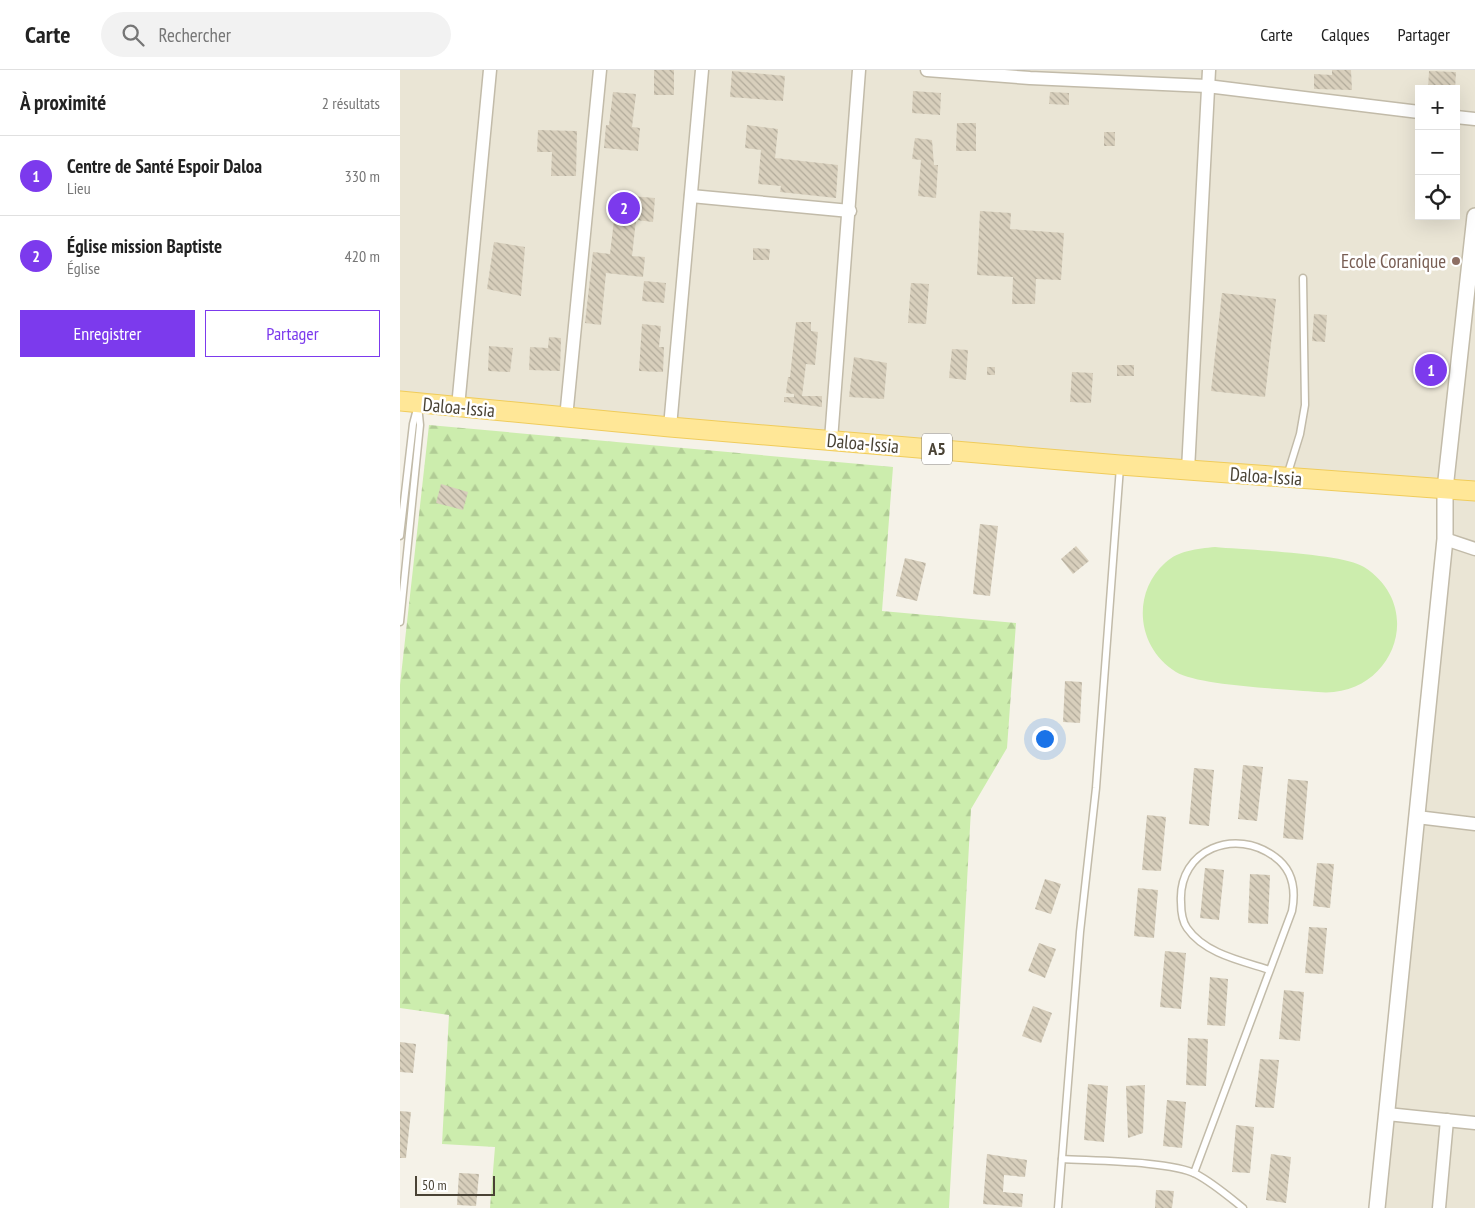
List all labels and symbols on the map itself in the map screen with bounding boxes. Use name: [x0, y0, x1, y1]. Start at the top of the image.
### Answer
pin: 2: [608, 189, 640, 227]
place label: Ecole Coranique: [1341, 249, 1446, 273]
marker: Ecole Coranique: [1450, 255, 1462, 267]
pin: 1: [1415, 351, 1447, 389]
street label: Daloa-Issia: [422, 392, 496, 422]
street label: Daloa-Issia: [826, 428, 900, 458]
road number: A5: [922, 434, 952, 464]
street label: Daloa-Issia: [1229, 462, 1303, 490]
your location: [1032, 726, 1058, 752]
scale bar: [415, 1173, 495, 1196]

